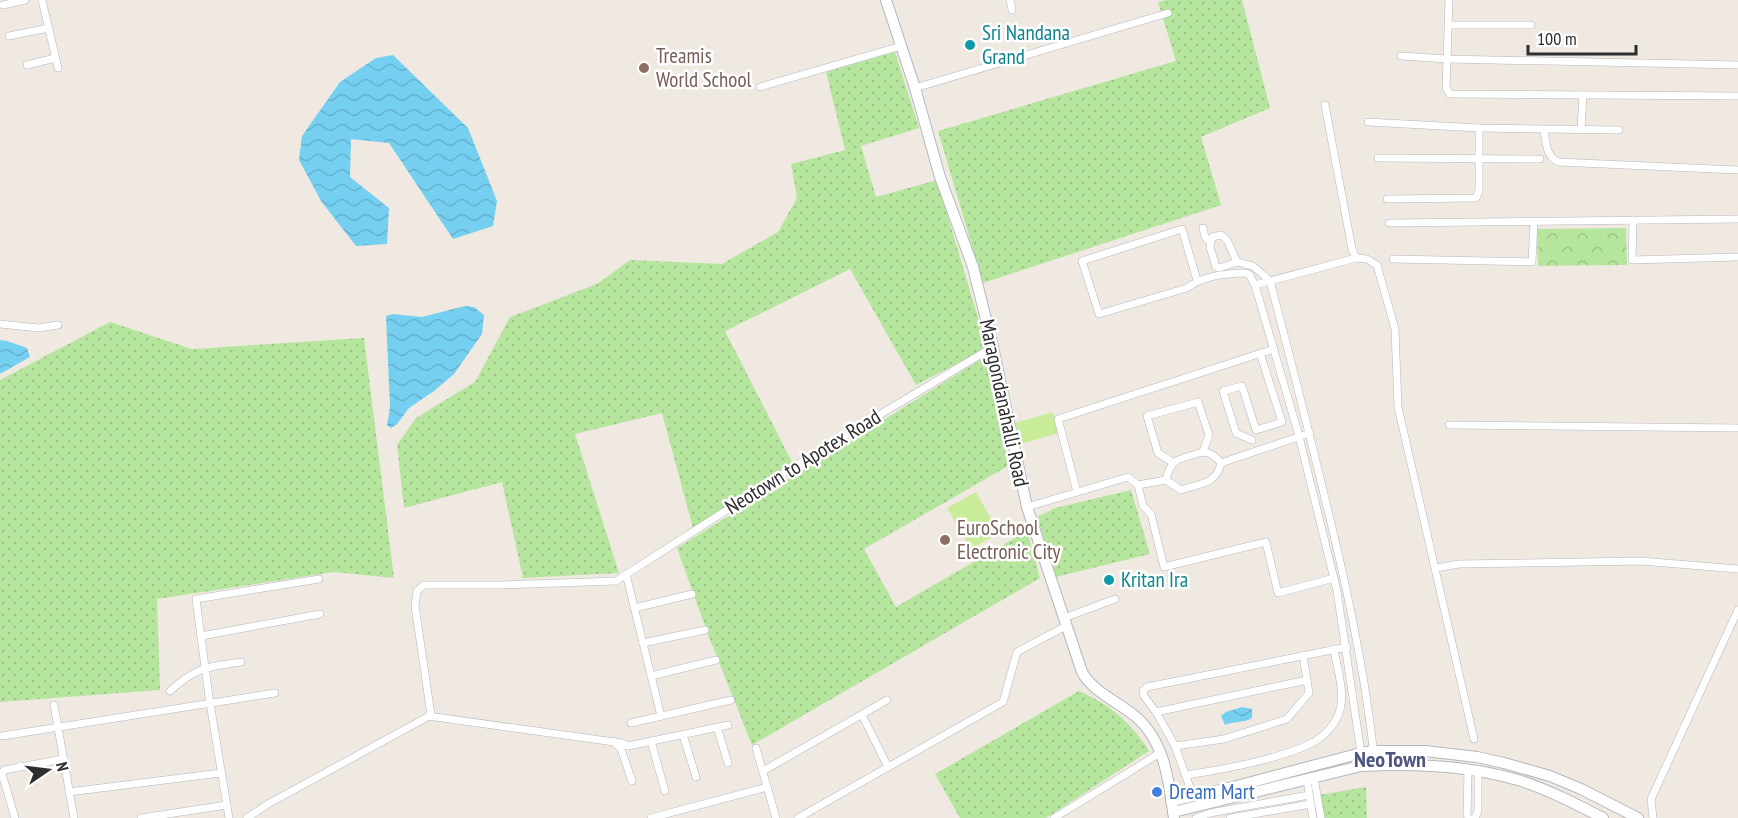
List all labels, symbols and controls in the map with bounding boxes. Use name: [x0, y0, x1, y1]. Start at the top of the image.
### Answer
scale bar: [1528, 18, 1636, 56]
place label: Sri Nandana Grand: [982, 19, 1070, 70]
text: 100 m: [1537, 27, 1577, 50]
marker: Sri Nandana Grand: [963, 38, 977, 52]
place label: Treamis World School: [656, 42, 751, 93]
marker: Treamis World School: [637, 61, 651, 75]
street label: Maragondanahalli Road: [974, 317, 1035, 489]
street label: Neotown to Apotex Road: [720, 403, 886, 520]
place label: EuroSchool Electronic City: [957, 514, 1061, 565]
marker: EuroSchool Electronic City: [938, 533, 952, 547]
place label: Kritan Ira: [1121, 566, 1188, 593]
marker: Kritan Ira: [1102, 573, 1116, 587]
north arrow: [18, 740, 78, 800]
district label: NeoTown: [1354, 745, 1426, 773]
text: N: [52, 760, 73, 773]
place label: Dream Mart: [1169, 778, 1255, 805]
marker: Dream Mart: [1150, 785, 1164, 799]

